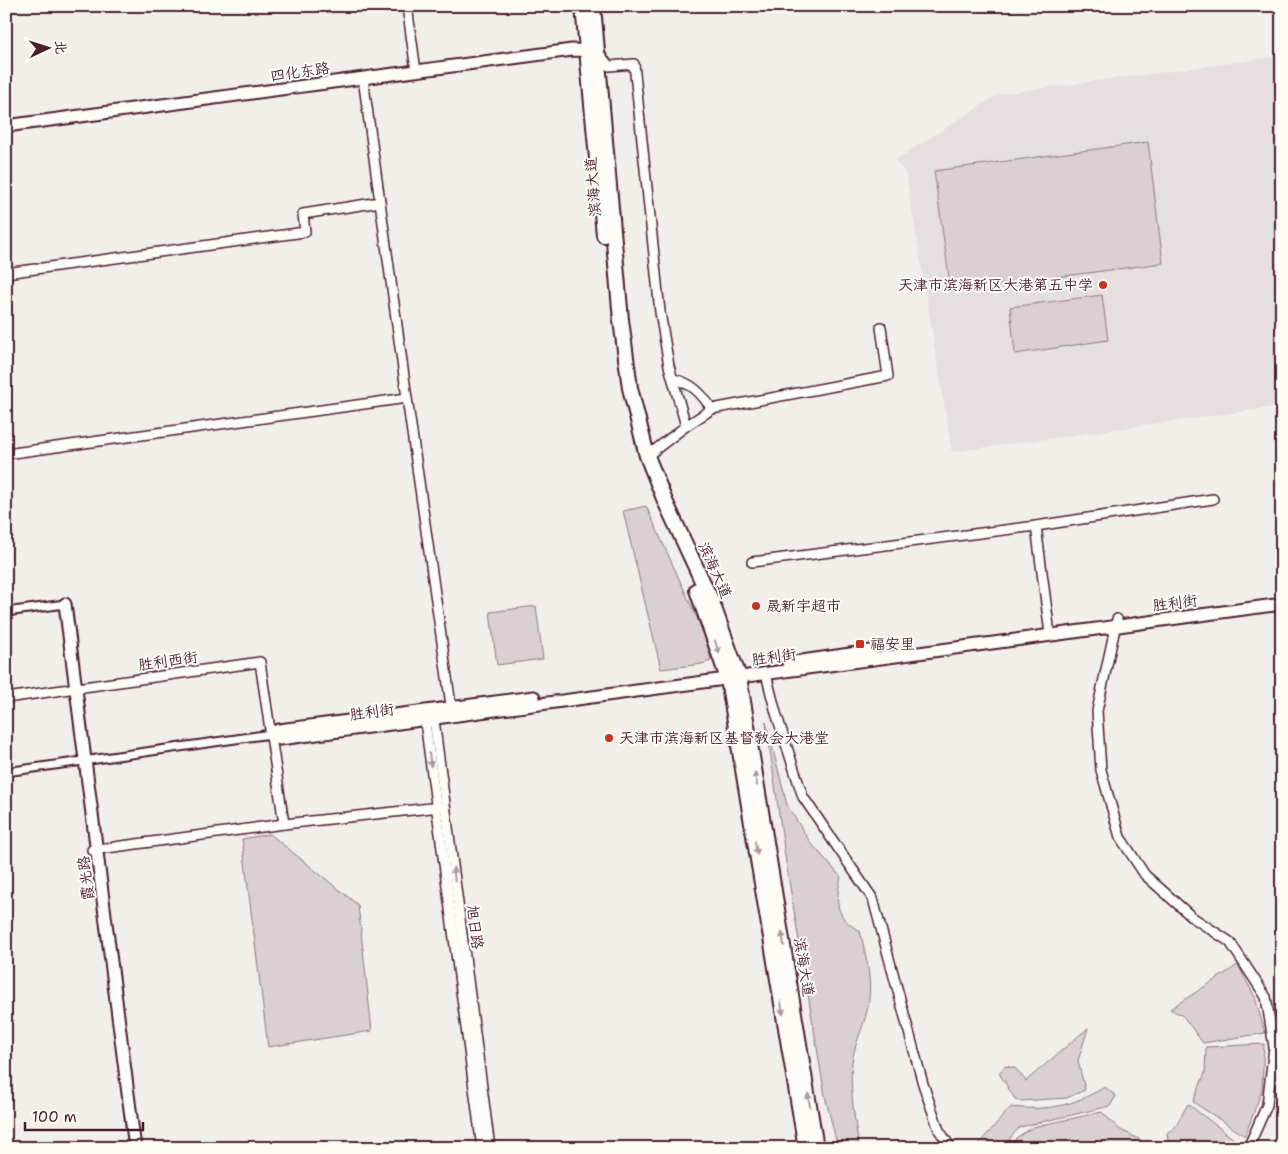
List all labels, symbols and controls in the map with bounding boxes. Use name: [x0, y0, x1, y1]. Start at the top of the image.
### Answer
north arrow: [22, 22, 72, 72]
text: 北: [52, 39, 70, 55]
street label: 四化东路: [269, 58, 331, 86]
street label: 滨海大道: [580, 156, 606, 218]
place label: 天津市滨海新区大港第五中学: [898, 275, 1093, 295]
marker: 天津市滨海新区大港第五中学: [1097, 279, 1109, 291]
street label: 滨海大道: [694, 539, 736, 601]
street label: 胜利街: [1151, 590, 1199, 616]
place label: 晟新宇超市: [766, 596, 841, 616]
marker: 晟新宇超市: [750, 600, 762, 612]
place label: 福安里: [870, 634, 915, 654]
marker: 福安里: [854, 638, 866, 650]
one-way arrow: [714, 640, 721, 655]
street label: 胜利街: [750, 644, 798, 670]
street label: 胜利西街: [137, 647, 199, 675]
street label: 胜利街: [348, 699, 396, 725]
place label: 天津市滨海新区基督教会大港堂: [619, 728, 829, 748]
marker: 天津市滨海新区基督教会大港堂: [603, 732, 615, 744]
one-way arrow: [426, 752, 434, 768]
one-way arrow: [752, 770, 760, 786]
one-way arrow: [752, 840, 760, 856]
street label: 霞光路: [73, 854, 99, 902]
one-way arrow: [450, 865, 458, 881]
street label: 旭日路: [462, 903, 488, 951]
one-way arrow: [778, 931, 786, 947]
street label: 滨海大道: [789, 936, 819, 998]
one-way arrow: [779, 1001, 787, 1017]
one-way arrow: [804, 1091, 812, 1107]
scale bar: [25, 1099, 142, 1131]
text: 100 m: [32, 1107, 77, 1127]

